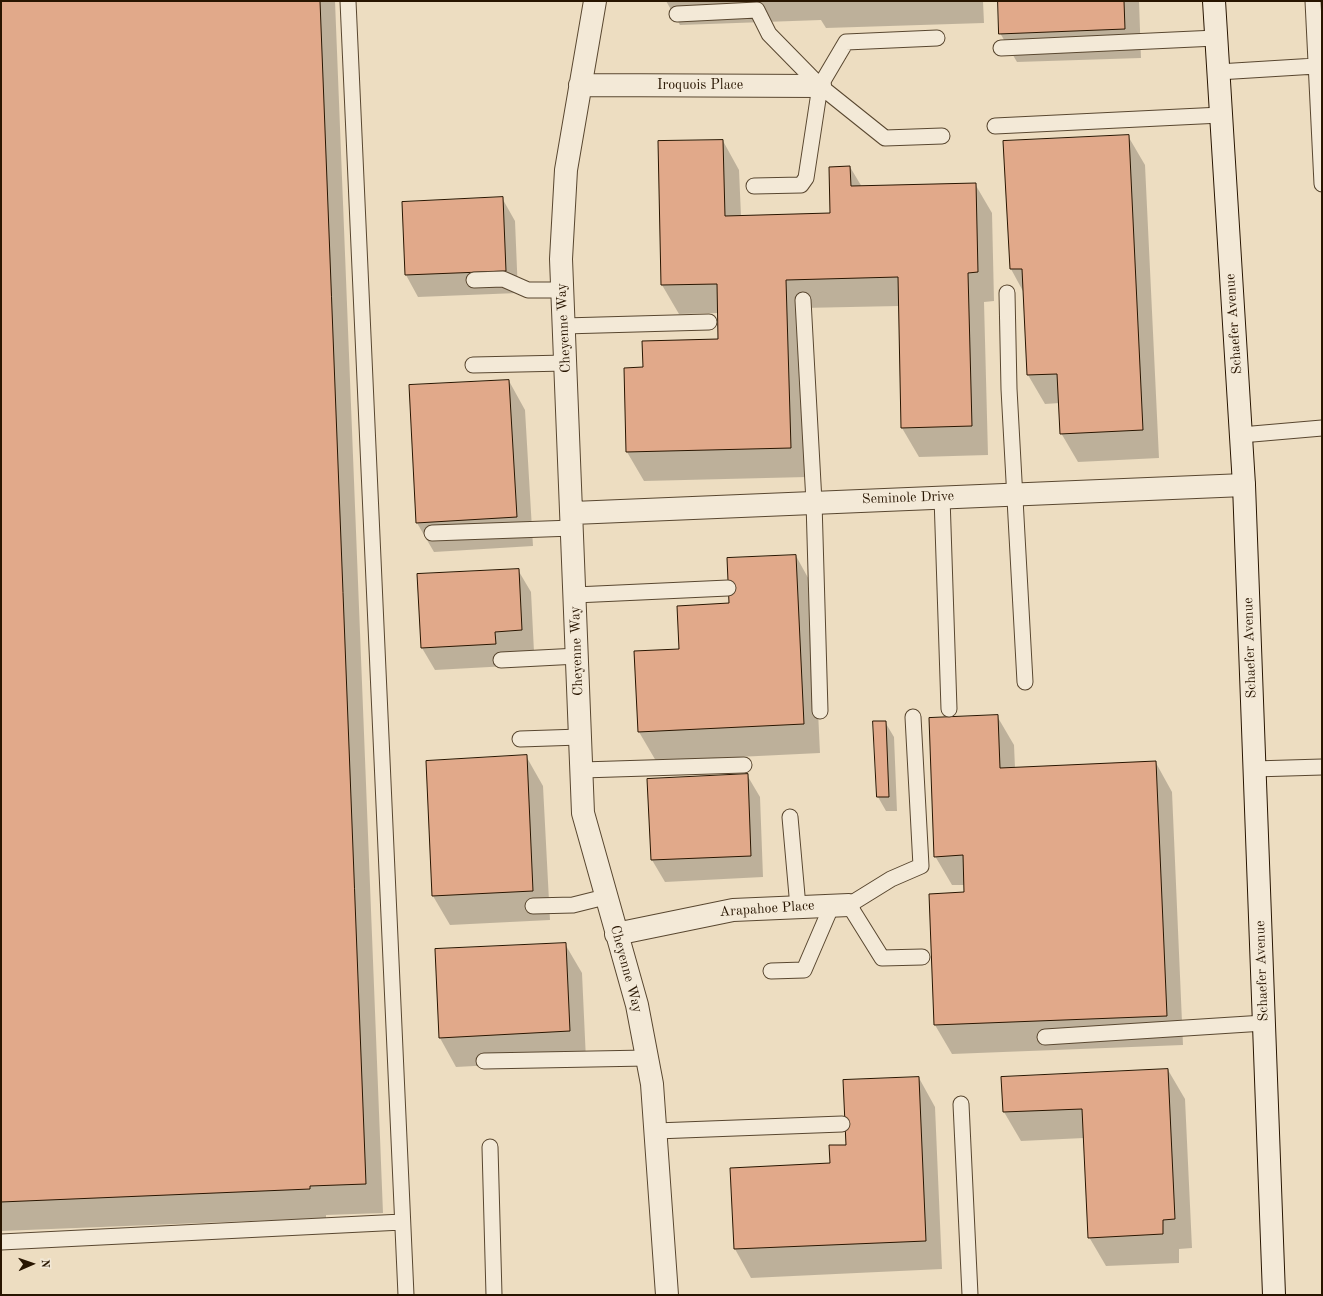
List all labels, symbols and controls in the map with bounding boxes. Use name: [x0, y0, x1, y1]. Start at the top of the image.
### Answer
street label: Iroquois Place: [657, 77, 743, 93]
street label: Schaefer Avenue: [1222, 273, 1246, 375]
street label: Cheyenne Way: [553, 283, 575, 373]
street label: Seminole Drive: [862, 488, 954, 508]
street label: Schaefer Avenue: [1240, 597, 1260, 699]
street label: Cheyenne Way: [567, 606, 587, 696]
street label: Arapahoe Place: [719, 897, 815, 921]
street label: Schaefer Avenue: [1252, 920, 1272, 1022]
street label: Cheyenne Way: [606, 923, 646, 1015]
north arrow: [12, 1244, 52, 1284]
text: N: [39, 1259, 50, 1268]

